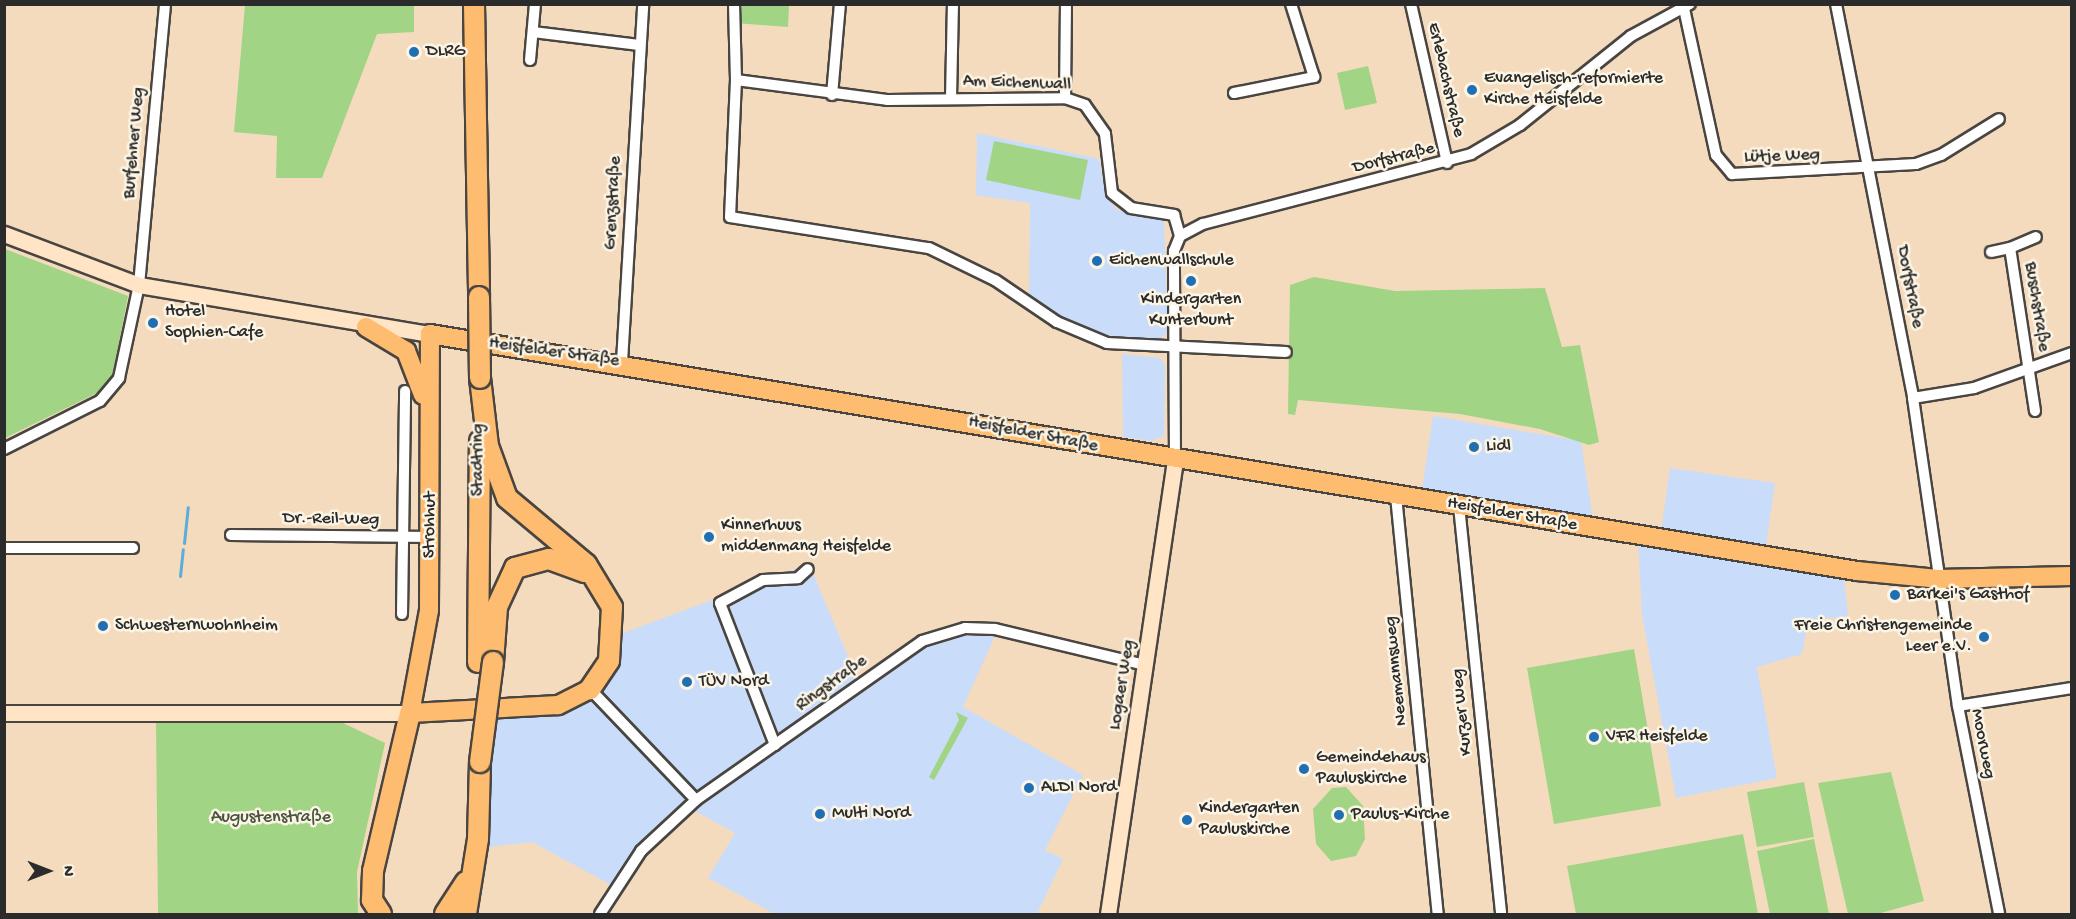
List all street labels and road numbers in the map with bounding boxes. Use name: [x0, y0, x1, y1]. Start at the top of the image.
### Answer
street label: Erlebachstraße: [1421, 21, 1469, 139]
street label: Am Eichenwall: [963, 71, 1071, 97]
street label: Burfehner Weg: [119, 86, 151, 200]
street label: Dorfstraße: [1351, 138, 1437, 180]
street label: Lütje Weg: [1744, 145, 1820, 169]
street label: Grenzstraße: [601, 155, 627, 251]
street label: Dorfstraße: [1890, 244, 1928, 330]
street label: Buschstraße: [2018, 261, 2054, 353]
street label: Heisfelder Straße: [487, 333, 621, 373]
street label: Heisfelder Straße: [966, 412, 1100, 458]
street label: Stadtring: [468, 424, 490, 496]
street label: Strohhut: [420, 492, 442, 558]
street label: Heisfelder Straße: [1445, 493, 1579, 537]
street label: Dr.-Reil-Weg: [283, 508, 379, 532]
street label: Neemannsweg: [1380, 615, 1414, 727]
street label: Logaer Weg: [1105, 638, 1141, 732]
street label: Ringstraße: [792, 651, 872, 717]
street label: Kurzer Weg: [1448, 667, 1478, 757]
street label: Moorweg: [1965, 707, 1999, 781]

